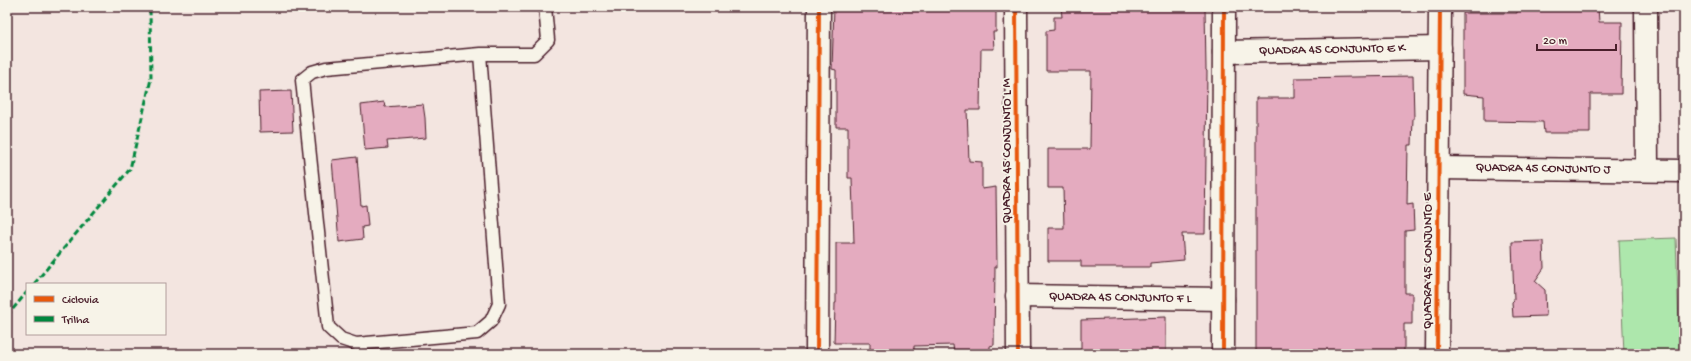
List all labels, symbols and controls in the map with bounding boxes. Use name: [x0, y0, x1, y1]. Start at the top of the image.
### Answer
scale bar: [1537, 26, 1616, 52]
text: 20 m: [1543, 35, 1568, 49]
street label: QUADRA 45 CONJUNTO E K: [1259, 41, 1407, 59]
street label: QUADRA 45 CONJUNTO L M: [1000, 78, 1015, 224]
street label: QUADRA 45 CONJUNTO J: [1475, 160, 1612, 178]
street label: QUADRA 45 CONJUNTO E: [1421, 192, 1436, 329]
legend: [26, 283, 166, 335]
street label: QUADRA 45 CONJUNTO F L: [1049, 289, 1193, 307]
text: Ciclovia: [62, 294, 99, 308]
text: Trilha: [61, 314, 90, 328]

